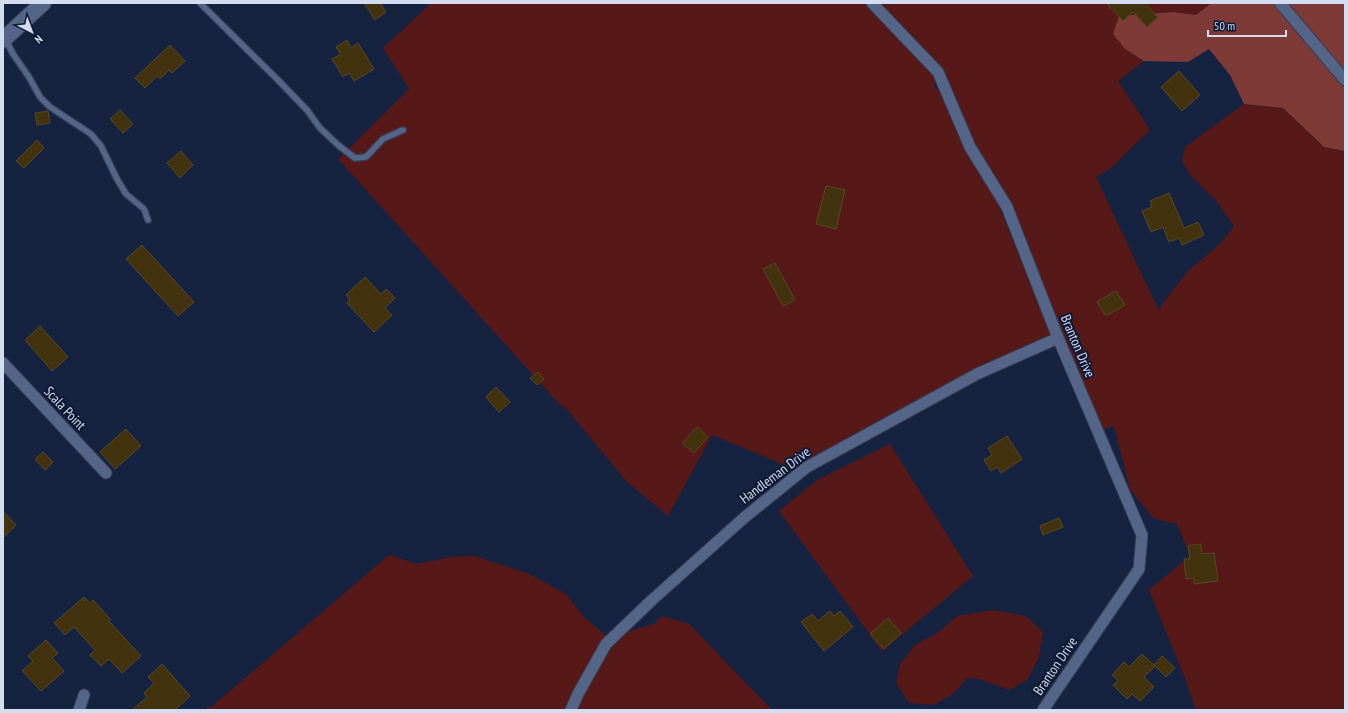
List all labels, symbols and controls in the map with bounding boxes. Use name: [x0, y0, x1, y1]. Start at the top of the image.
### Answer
north arrow: [12, 12, 52, 52]
scale bar: [1208, 12, 1286, 38]
text: 50 m: [1214, 18, 1235, 33]
text: N: [32, 32, 46, 47]
street label: Branton Drive: [1057, 312, 1099, 380]
street label: Scala Point: [40, 382, 90, 434]
street label: Handleman Drive: [736, 443, 814, 507]
street label: Branton Drive: [1029, 633, 1081, 699]

